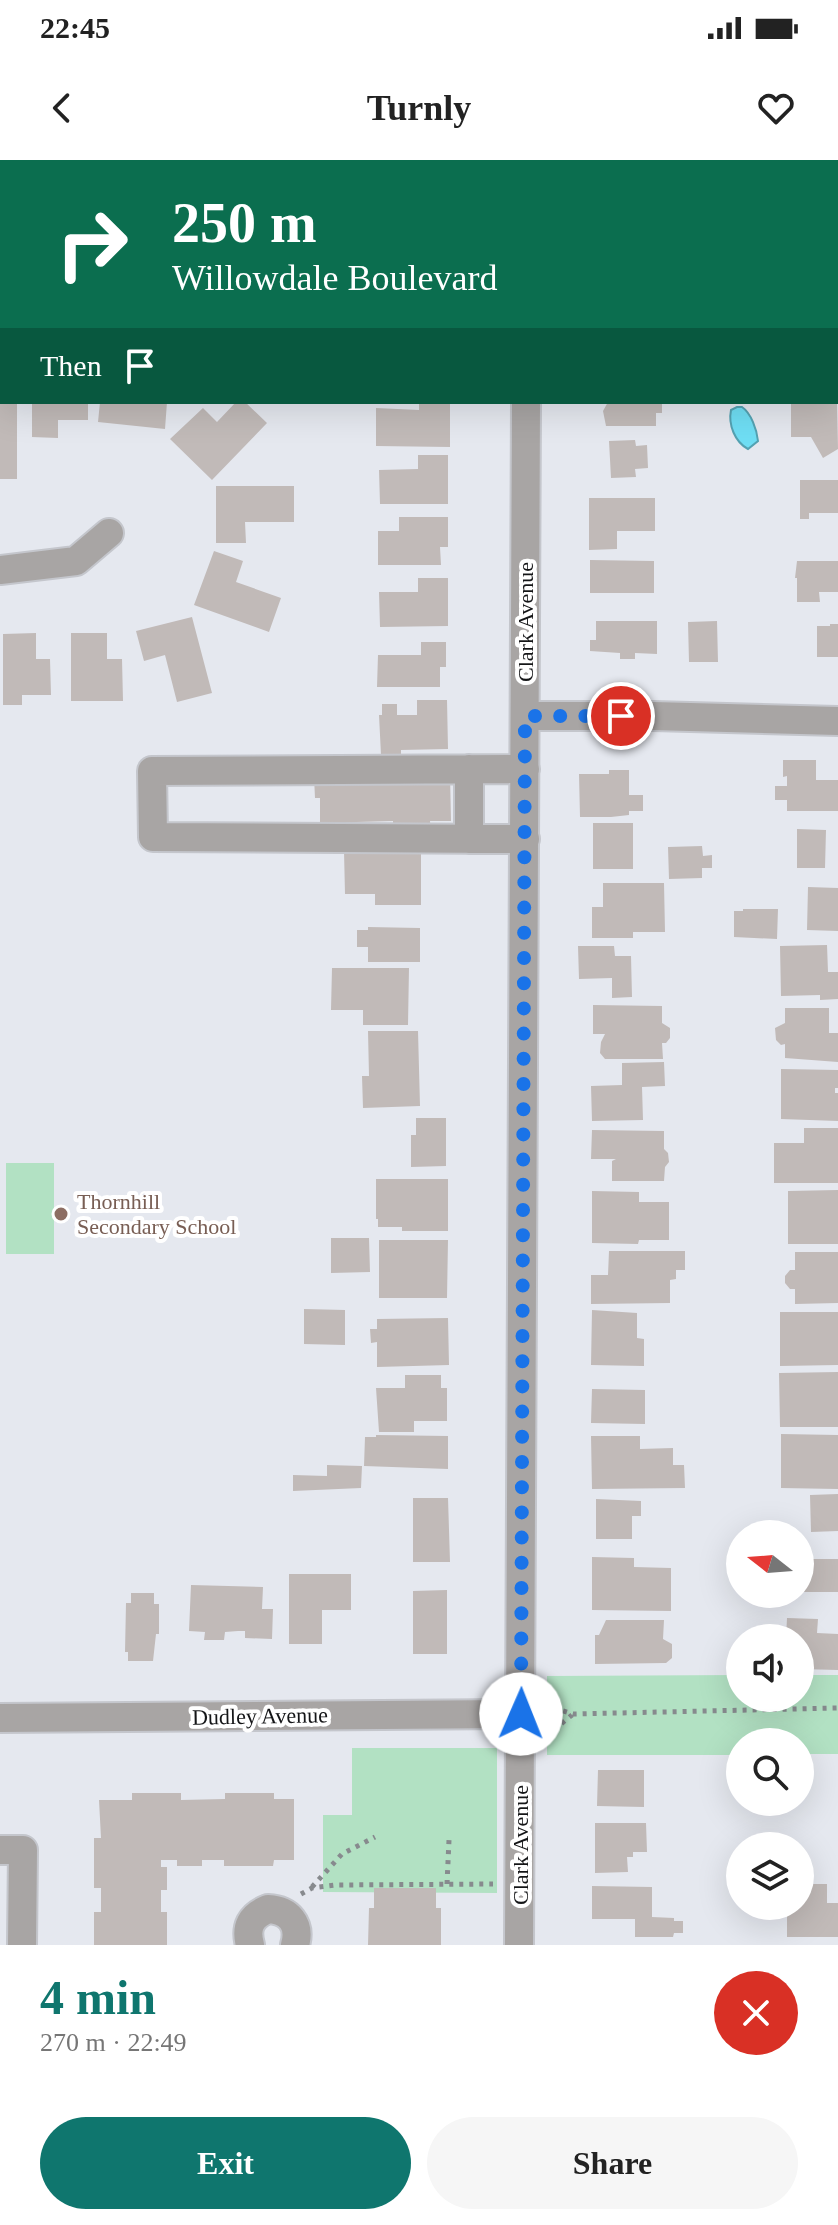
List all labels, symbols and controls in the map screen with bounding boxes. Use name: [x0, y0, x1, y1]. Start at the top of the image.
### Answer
text: 22:45: [40, 11, 110, 44]
icon: back: [40, 86, 84, 130]
icon: heart: [754, 86, 798, 130]
text: Turnly: [367, 88, 471, 128]
icon: right: [40, 192, 144, 296]
text: 250 m: [172, 192, 317, 254]
text: Willowdale Boulevard: [172, 258, 497, 298]
icon: arrive: [118, 344, 162, 388]
text: Then: [40, 349, 102, 382]
street label: Clark Avenue: [513, 562, 538, 682]
pin: [587, 682, 655, 750]
icon: arrive: [599, 694, 643, 738]
place label: Thornhill Secondary School: [77, 1189, 236, 1239]
marker: Thornhill Secondary School: [52, 1205, 70, 1223]
north arrow: [726, 1520, 814, 1608]
map controls: [726, 1520, 814, 1920]
button: sound: [726, 1624, 814, 1712]
position arrow: [479, 1672, 563, 1756]
street label: Dudley Avenue: [192, 1702, 328, 1730]
button: search: [726, 1728, 814, 1816]
street label: Clark Avenue: [508, 1785, 533, 1905]
button: layers: [726, 1832, 814, 1920]
text: 4 min: [40, 1971, 156, 2024]
button: close: [714, 1971, 798, 2055]
text: 270 m · 22:49: [40, 2028, 187, 2057]
button: Exit: [40, 2117, 411, 2209]
button: Share: [427, 2117, 798, 2209]

